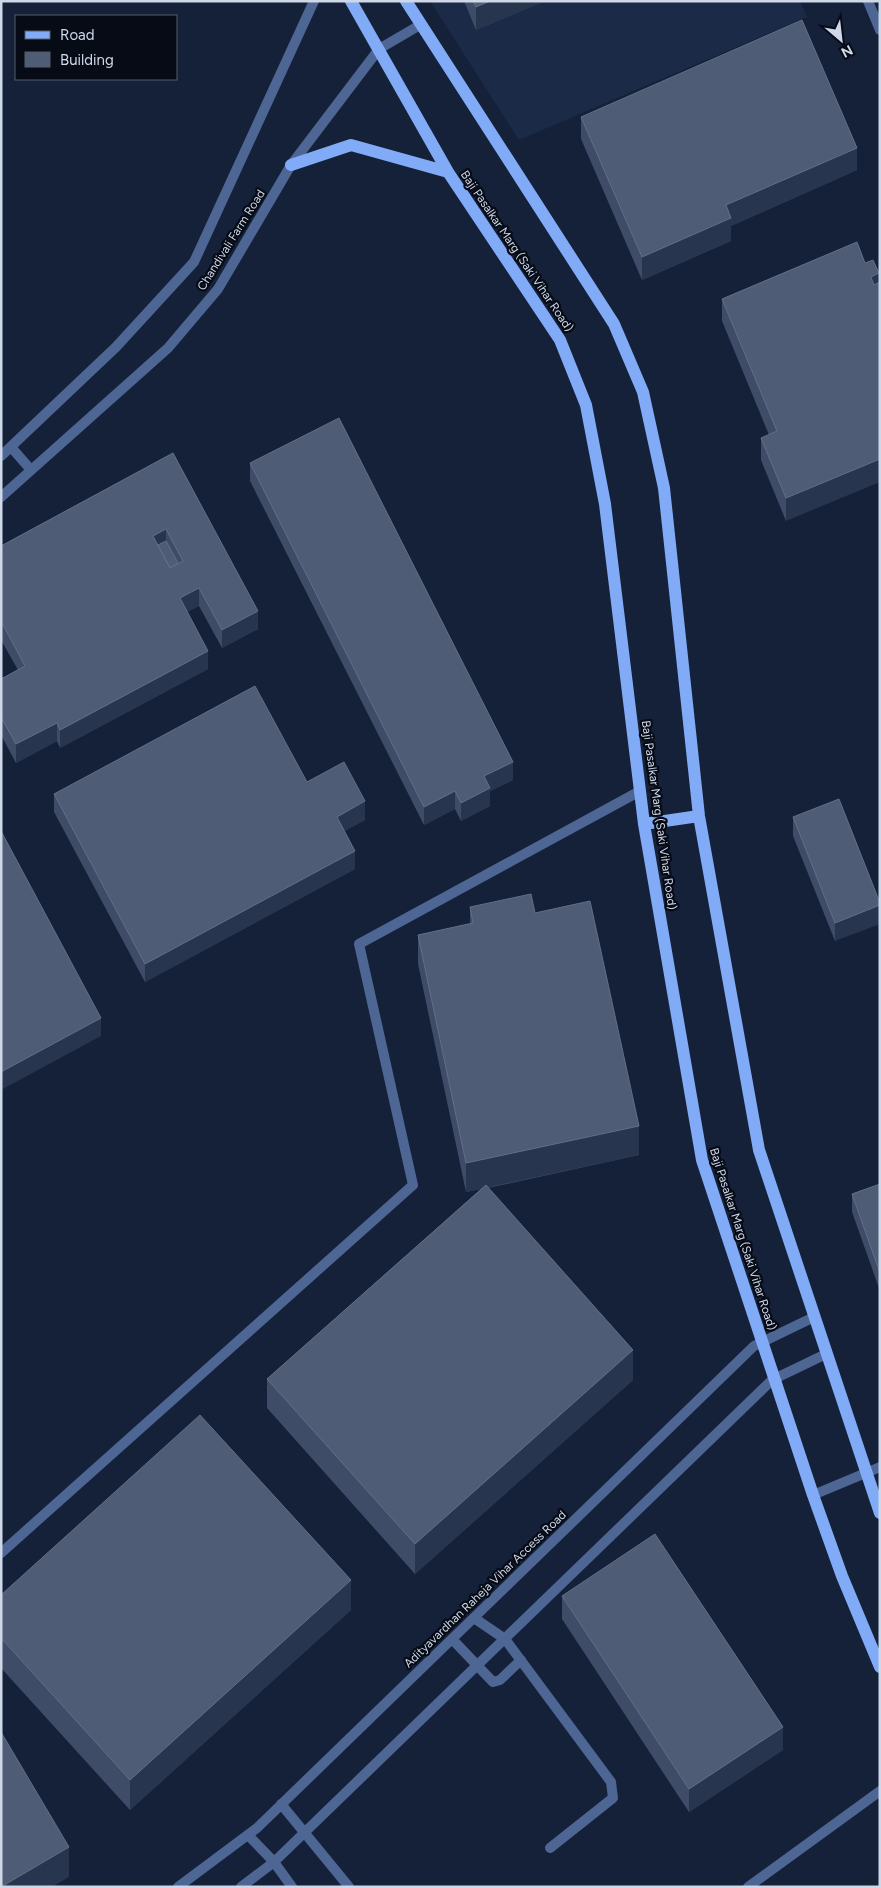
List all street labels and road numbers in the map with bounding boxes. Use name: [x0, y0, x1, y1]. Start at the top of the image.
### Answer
street label: Baji Pasalkar Marg (Saki Vihar Road): [458, 168, 576, 334]
street label: Chandivali Farm Road: [194, 187, 268, 293]
street label: Baji Pasalkar Marg (Saki Vihar Road): [639, 719, 679, 911]
street label: Baji Pasalkar Marg (Saki Vihar Road): [707, 1146, 779, 1332]
street label: Adityavardhan Raheja Vihar Access Road: [401, 1508, 569, 1670]

